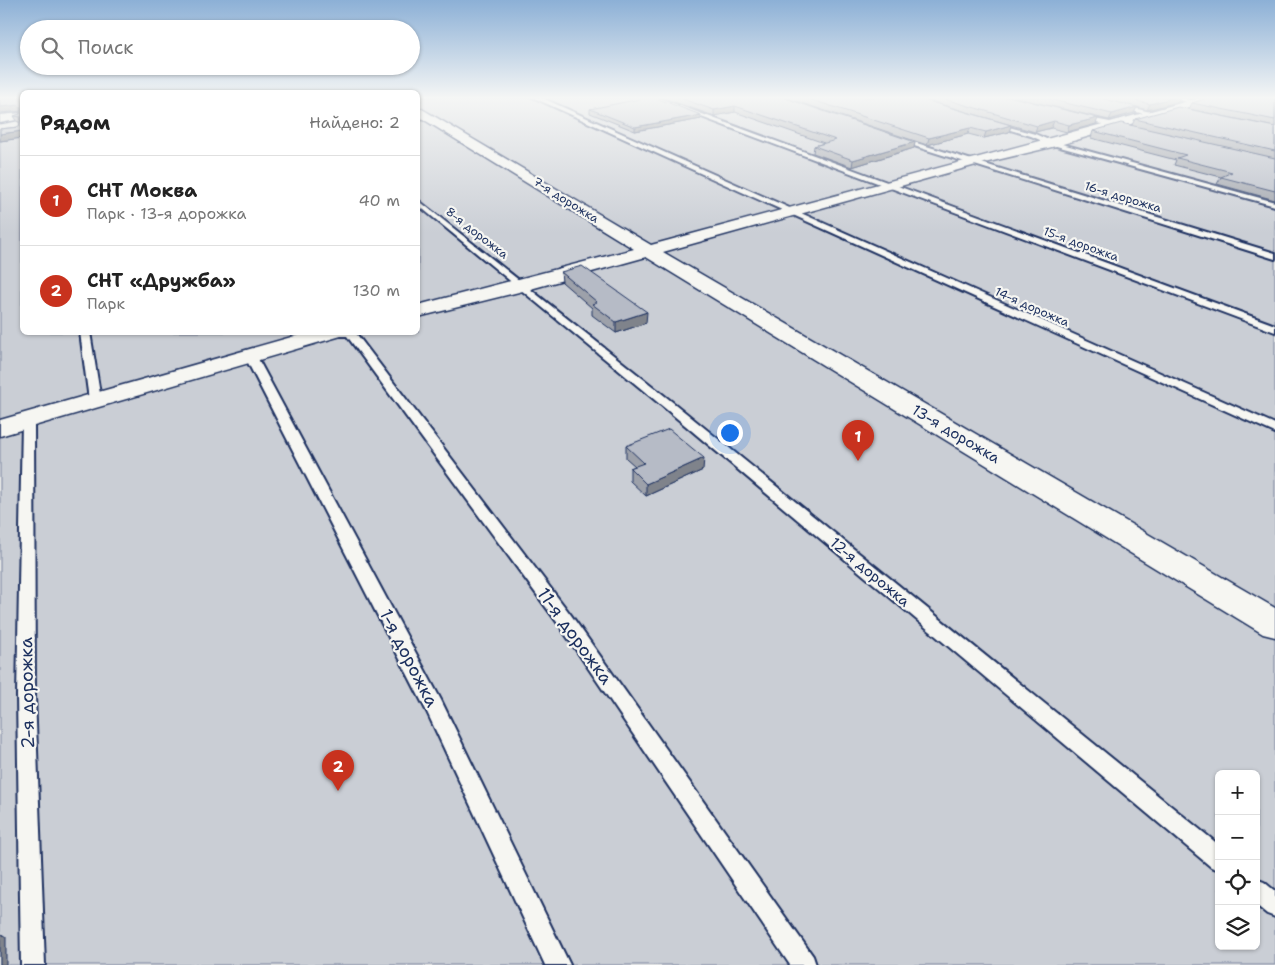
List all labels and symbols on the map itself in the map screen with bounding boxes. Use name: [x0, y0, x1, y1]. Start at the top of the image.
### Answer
street label: 7-я дорожка: [530, 173, 602, 227]
street label: 16-я дорожка: [1083, 178, 1164, 216]
street label: 8-я дорожка: [443, 204, 512, 263]
street label: 15-я дорожка: [1041, 223, 1121, 265]
street label: 14-я дорожка: [992, 283, 1072, 331]
street label: 13-я дорожка: [908, 400, 1004, 469]
your location: [717, 420, 743, 446]
pin: 1: [842, 420, 874, 461]
street label: 12-я дорожка: [826, 533, 915, 612]
street label: 11-я дорожка: [532, 583, 618, 689]
street label: 1-я дорожка: [374, 605, 444, 711]
street label: 2-я дорожка: [14, 637, 40, 749]
pin: 2: [322, 750, 354, 791]

